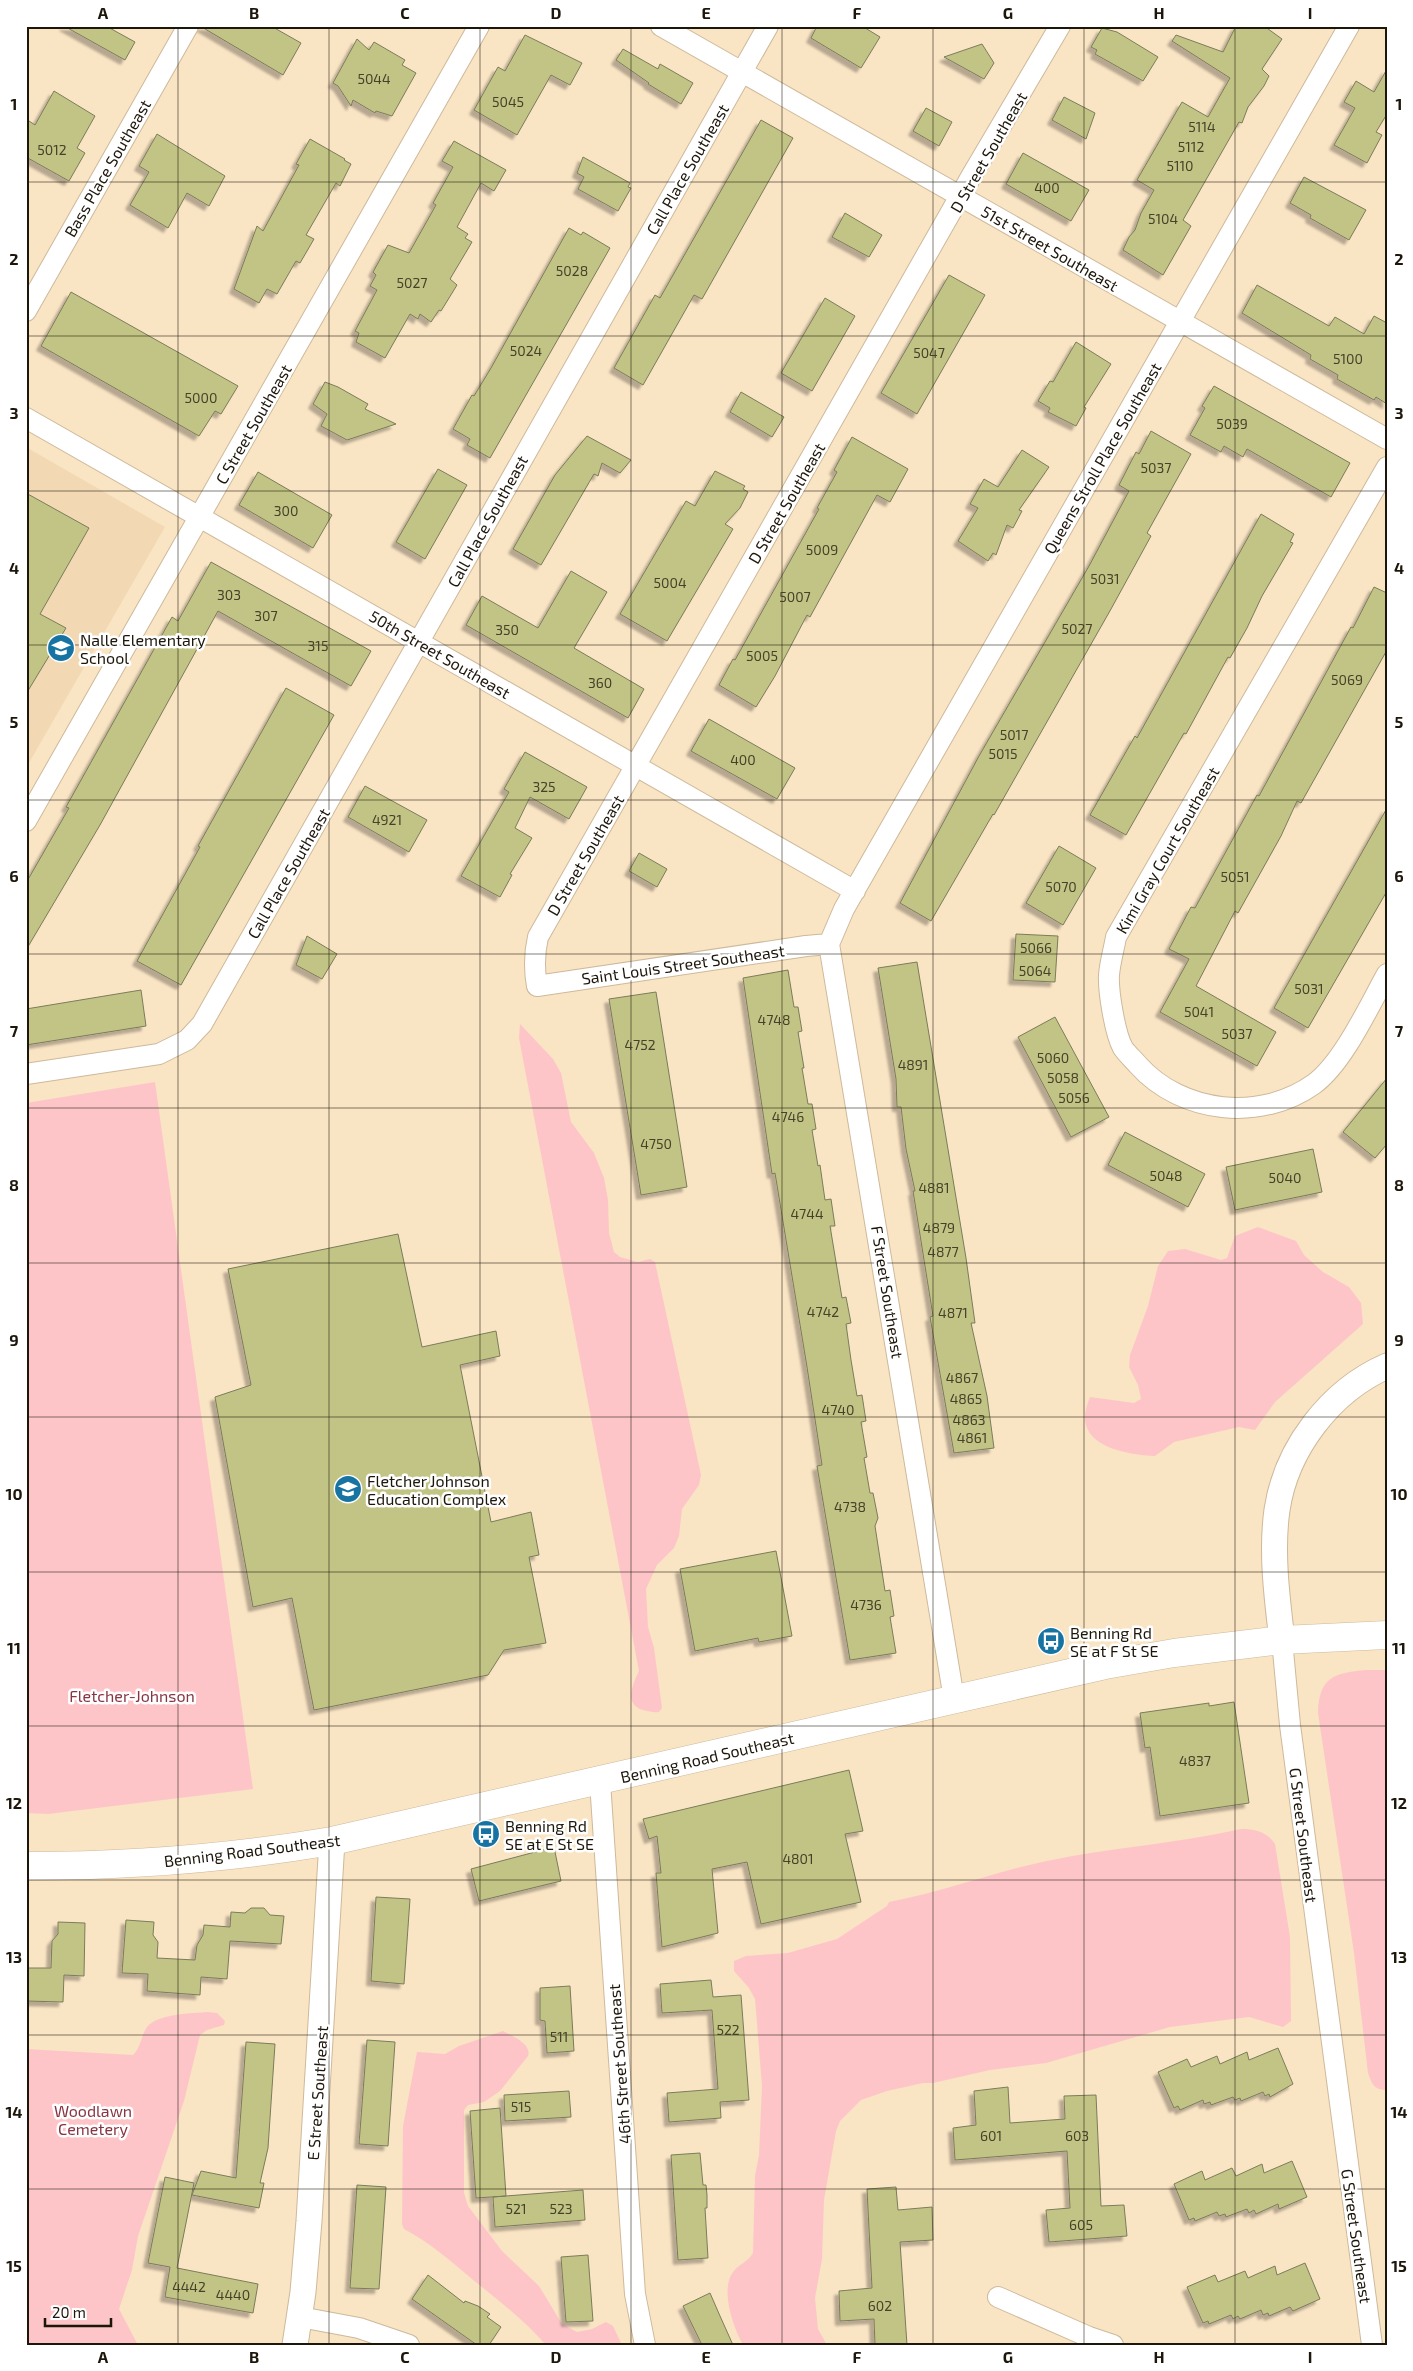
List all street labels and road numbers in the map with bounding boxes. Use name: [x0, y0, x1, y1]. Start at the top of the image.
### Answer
street label: D Street Southeast: [946, 88, 1030, 216]
street label: Bass Place Southeast: [60, 96, 154, 240]
street label: Call Place Southeast: [642, 100, 732, 238]
street label: 51st Street Southeast: [978, 201, 1122, 295]
street label: Queens Stroll Place Southeast: [1039, 359, 1166, 558]
street label: C Street Southeast: [211, 361, 295, 487]
street label: D Street Southeast: [744, 439, 828, 567]
street label: Call Place Southeast: [443, 452, 531, 590]
street label: 50th Street Southeast: [366, 606, 514, 702]
street label: Kimi Gray Court Southeast: [1111, 763, 1223, 937]
street label: D Street Southeast: [543, 791, 627, 919]
street label: Call Place Southeast: [243, 804, 333, 942]
street label: Saint Louis Street Southeast: [580, 940, 786, 988]
street label: F Street Southeast: [868, 1224, 908, 1360]
street label: Benning Road Southeast: [618, 1728, 796, 1786]
street label: G Street Southeast: [1286, 1766, 1322, 1904]
street label: Benning Road Southeast: [163, 1830, 341, 1870]
street label: 46th Street Southeast: [604, 1983, 634, 2145]
street label: E Street Southeast: [303, 2025, 331, 2161]
street label: G Street Southeast: [1338, 2167, 1376, 2305]

